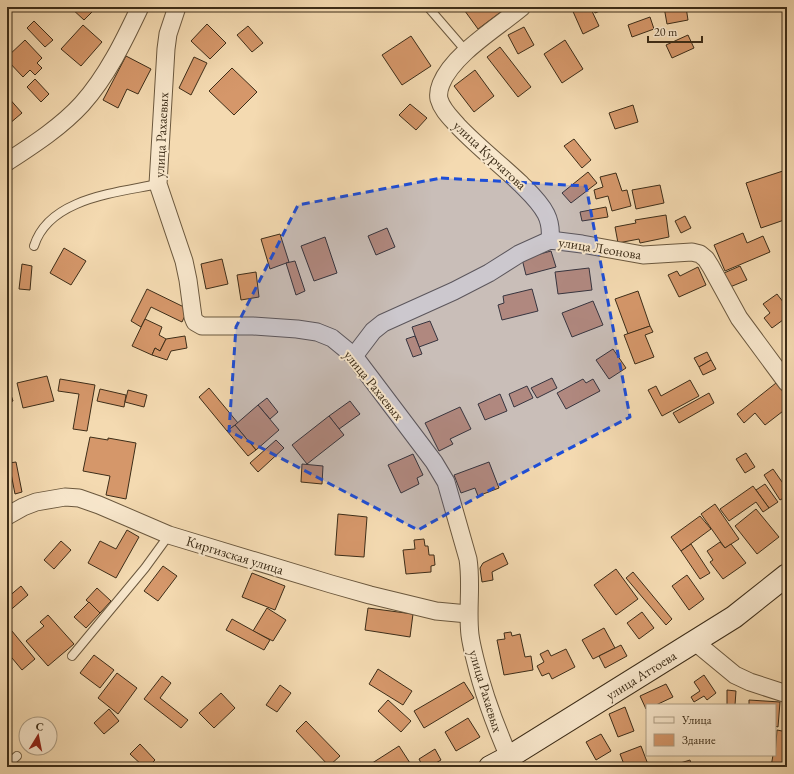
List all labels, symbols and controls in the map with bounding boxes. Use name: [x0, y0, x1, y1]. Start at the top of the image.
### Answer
scale bar: [648, 18, 702, 44]
text: 20 m: [654, 24, 678, 40]
street label: улица Рахаевых: [150, 92, 172, 178]
street label: улица Курчатова: [450, 116, 531, 194]
street label: улица Леонова: [557, 233, 643, 263]
street label: улица Рахаевых: [340, 346, 408, 424]
street label: Киргизская улица: [184, 532, 286, 578]
street label: улица Аттоева: [602, 646, 680, 704]
street label: улица Рахаевых: [465, 647, 507, 735]
legend: [646, 704, 776, 756]
text: Улица: [681, 712, 712, 728]
north arrow: [18, 716, 58, 756]
text: С: [35, 719, 45, 734]
text: Здание: [682, 732, 716, 748]

